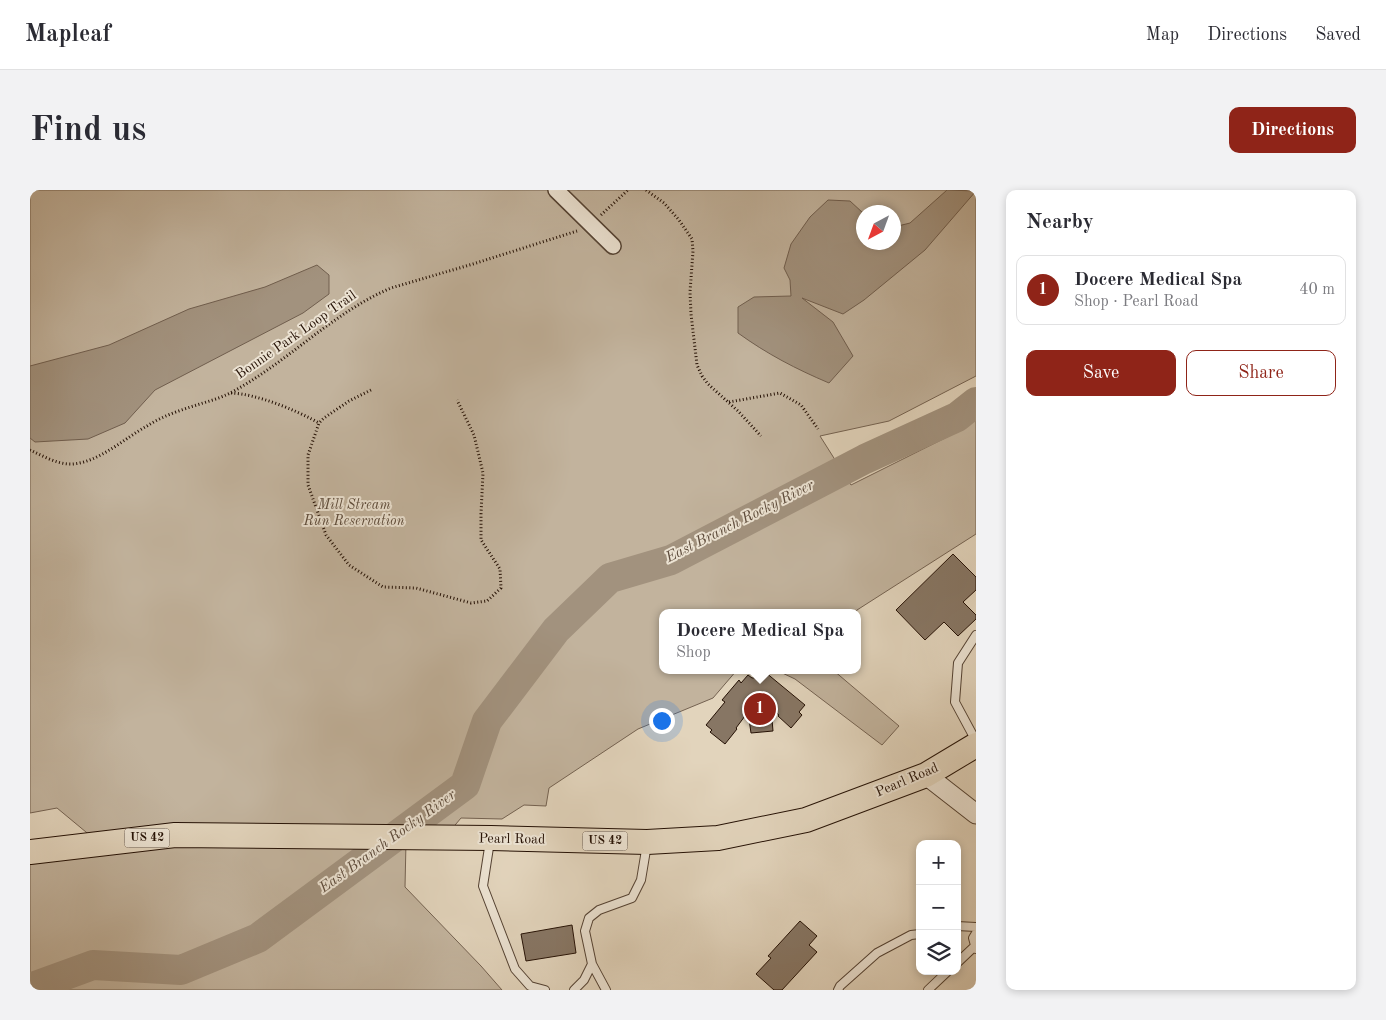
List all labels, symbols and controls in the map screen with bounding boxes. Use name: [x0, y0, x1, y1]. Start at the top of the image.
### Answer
text: Mapleaf: [25, 23, 111, 47]
text: Map: [1146, 26, 1179, 44]
text: Directions: [1207, 26, 1287, 44]
text: Saved: [1315, 26, 1361, 44]
button: Directions: [1229, 107, 1356, 153]
text: Find us: [30, 113, 146, 148]
north arrow: [856, 205, 901, 250]
text: Nearby: [1026, 212, 1094, 233]
text: Docere Medical Spa: [1074, 271, 1242, 290]
text: 1: [1038, 282, 1048, 298]
text: 40 m: [1299, 282, 1335, 298]
street label: Bonnie Park Loop Trail: [233, 288, 359, 382]
text: Shop · Pearl Road: [1074, 294, 1199, 310]
button: Save: [1026, 350, 1176, 396]
button: Share: [1186, 350, 1336, 396]
water label: East Branch Rocky River: [663, 478, 817, 566]
park label: Mill Stream Run Reservation: [302, 498, 405, 528]
popup: [659, 609, 861, 674]
text: Docere Medical Spa: [676, 622, 844, 641]
text: Shop: [676, 645, 711, 661]
pin: 1: [744, 690, 776, 728]
your location: [649, 708, 675, 734]
street label: Pearl Road: [874, 761, 940, 799]
water label: East Branch Rocky River: [316, 787, 459, 897]
road number: US 42: [124, 828, 170, 848]
street label: Pearl Road: [478, 831, 546, 847]
road number: US 42: [582, 831, 628, 850]
map controls: [916, 840, 961, 975]
button: +: [916, 840, 961, 885]
button: −: [916, 885, 961, 930]
button: layers: [916, 930, 961, 975]

